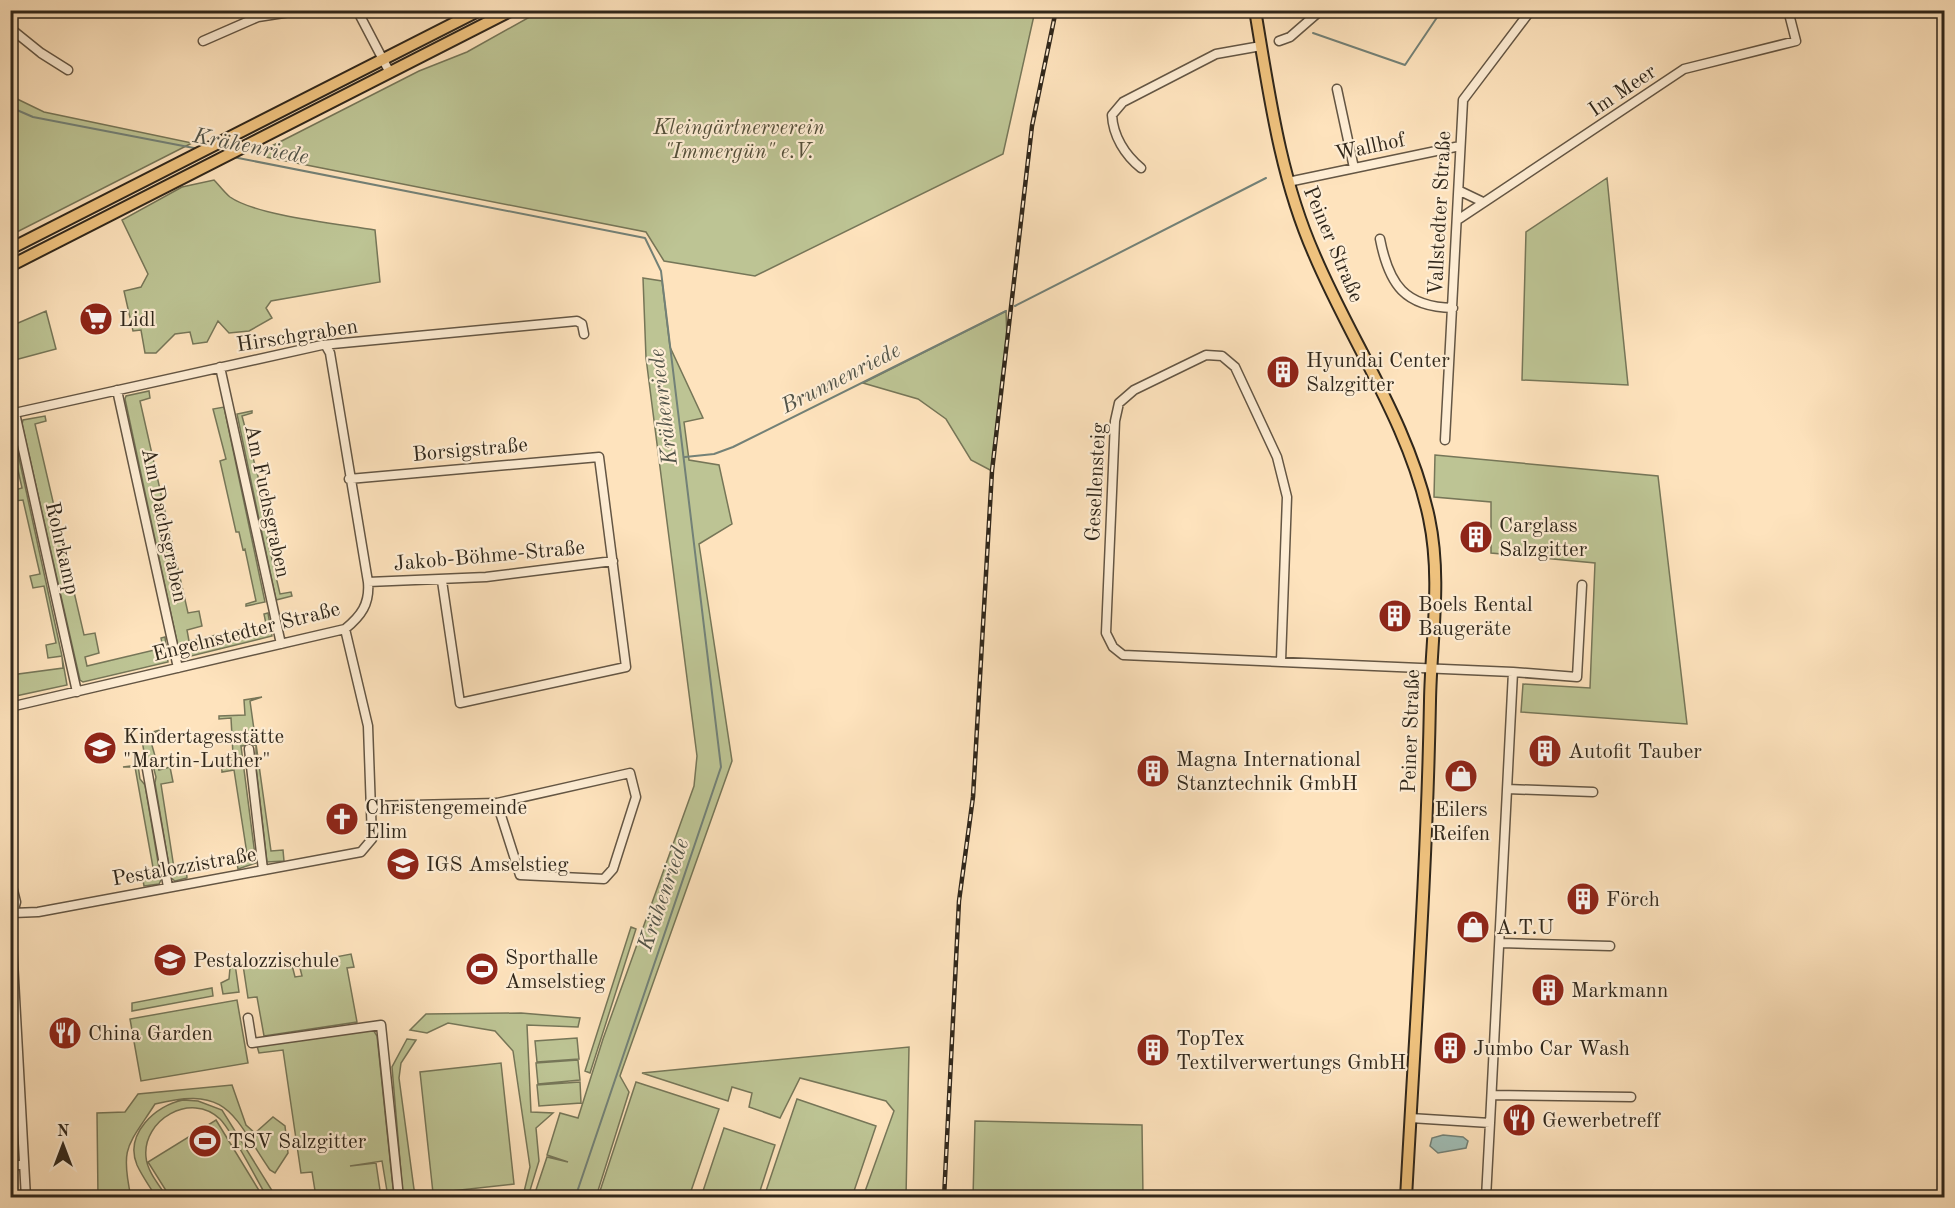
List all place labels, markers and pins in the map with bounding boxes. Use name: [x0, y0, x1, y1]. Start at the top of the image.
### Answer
supermarket icon: Lidl: [78, 301, 114, 337]
place label: Lidl: [119, 310, 156, 331]
place label: Hyundai Center Salzgitter: [1306, 351, 1450, 396]
building icon: Hyundai Center Salzgitter: [1265, 354, 1301, 390]
place label: Carglass Salzgitter: [1499, 516, 1588, 561]
building icon: Carglass Salzgitter: [1458, 519, 1494, 555]
place label: Boels Rental Baugeräte: [1418, 595, 1533, 640]
building icon: Boels Rental Baugeräte: [1377, 598, 1413, 634]
place label: Kindertagesstätte "Martin-Luther": [123, 727, 284, 772]
school or university icon: Kindertagesstätte "Martin-Luther": [82, 730, 118, 766]
building icon: Autofit Tauber: [1527, 733, 1563, 769]
place label: Autofit Tauber: [1568, 742, 1702, 763]
place label: Magna International Stanztechnik GmbH: [1176, 750, 1361, 795]
building icon: Magna International Stanztechnik GmbH: [1135, 753, 1171, 789]
shop icon: Eilers Reifen: [1443, 758, 1479, 794]
place label: Christengemeinde Elim: [365, 798, 527, 843]
place label: Eilers Reifen: [1432, 800, 1490, 845]
church icon: Christengemeinde Elim: [324, 801, 360, 837]
school or university icon: IGS Amselstieg: [385, 846, 421, 882]
place label: IGS Amselstieg: [426, 855, 569, 876]
building icon: Förch: [1565, 881, 1601, 917]
place label: Förch: [1606, 890, 1660, 911]
shop icon: A.T.U: [1455, 909, 1491, 945]
place label: A.T.U: [1496, 918, 1554, 939]
school or university icon: Pestalozzischule: [152, 942, 188, 978]
place label: Sporthalle Amselstieg: [505, 948, 606, 993]
place label: Pestalozzischule: [193, 951, 339, 972]
sports icon: Sporthalle Amselstieg: [464, 951, 500, 987]
building icon: Markmann: [1530, 972, 1566, 1008]
place label: Markmann: [1571, 981, 1668, 1002]
restaurant icon: China Garden: [47, 1015, 83, 1051]
place label: China Garden: [88, 1024, 213, 1045]
place label: TopTex Textilverwertungs GmbH: [1176, 1029, 1406, 1074]
building icon: Jumbo Car Wash: [1432, 1030, 1468, 1066]
building icon: TopTex Textilverwertungs GmbH: [1135, 1032, 1171, 1068]
place label: Jumbo Car Wash: [1473, 1039, 1630, 1060]
restaurant icon: Gewerbetreff: [1501, 1102, 1537, 1138]
place label: Gewerbetreff: [1542, 1111, 1661, 1132]
sports icon: TSV Salzgitter: [187, 1123, 223, 1159]
place label: TSV Salzgitter: [228, 1132, 367, 1153]

